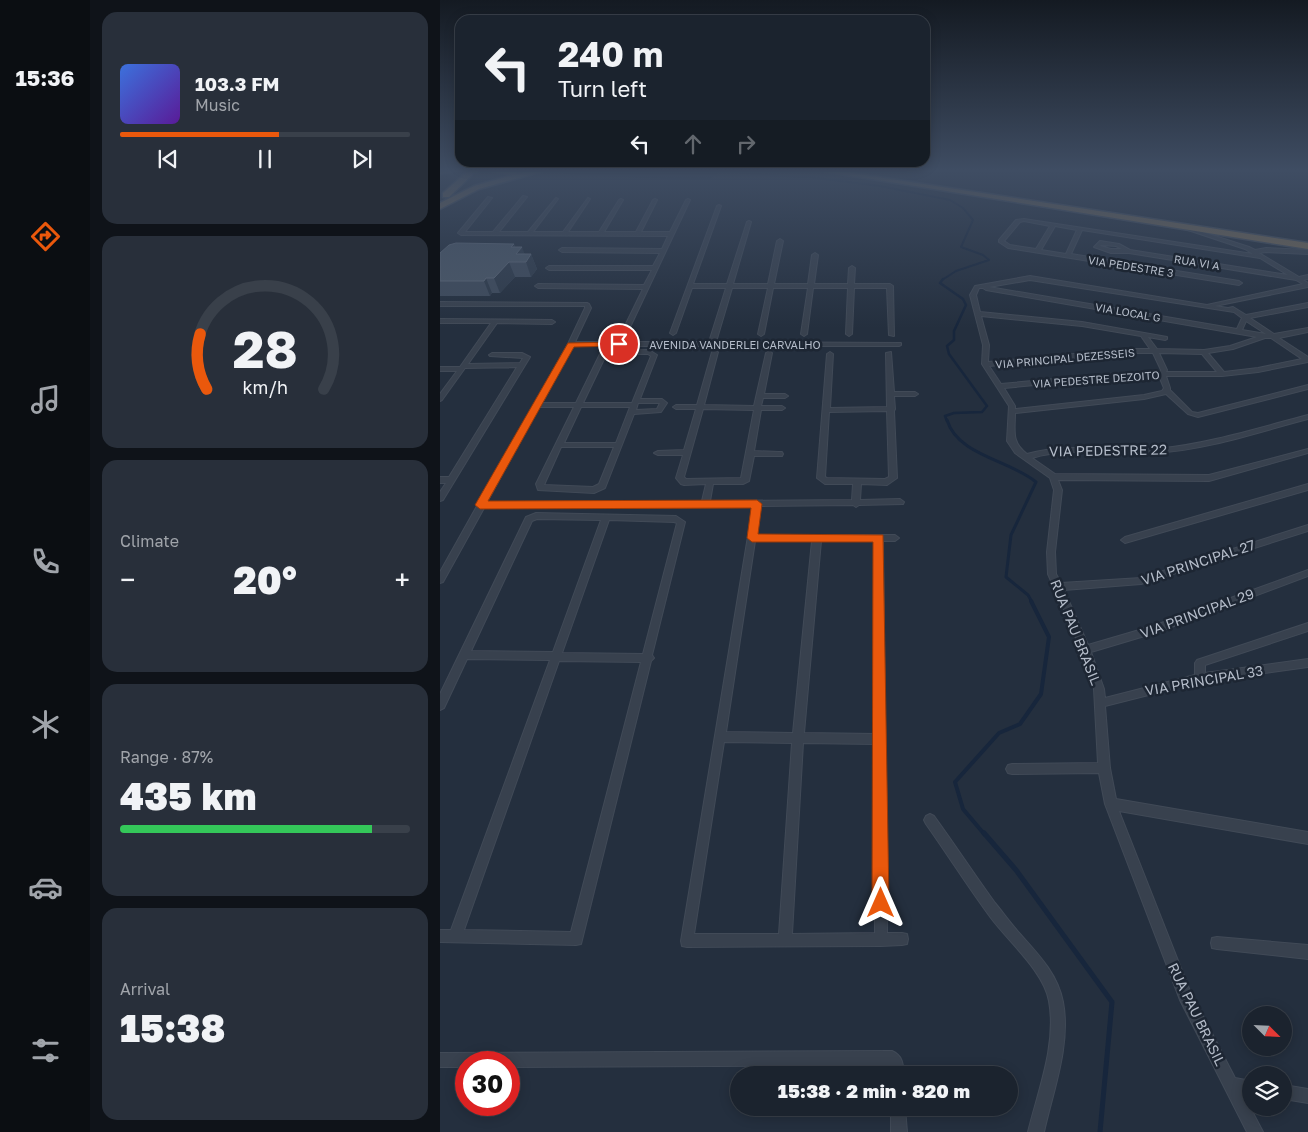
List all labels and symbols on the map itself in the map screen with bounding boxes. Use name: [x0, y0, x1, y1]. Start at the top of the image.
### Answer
street label: RUA VI A: [1173, 252, 1221, 272]
street label: VIA PEDESTRE 3: [1087, 253, 1175, 279]
street label: VIA LOCAL G: [1094, 300, 1162, 324]
pin: [598, 323, 640, 365]
street label: AVENIDA VANDERLEI CARVALHO: [649, 338, 821, 351]
street label: VIA PRINCIPAL DEZESSEIS: [995, 345, 1135, 371]
street label: VIA PEDESTRE DEZOITO: [1032, 368, 1160, 390]
street label: VIA PEDESTRE 22: [1049, 440, 1167, 460]
street label: VIA PRINCIPAL 27: [1139, 536, 1257, 588]
street label: RUA PAU BRASIL: [1047, 577, 1105, 687]
street label: VIA PRINCIPAL 29: [1138, 585, 1256, 641]
street label: VIA PRINCIPAL 33: [1144, 661, 1264, 699]
position arrow: [854, 876, 906, 928]
street label: RUA PAU BRASIL: [1165, 960, 1229, 1068]
north arrow: [1242, 1006, 1292, 1056]
speed limit sign: 30: [455, 1051, 520, 1116]

